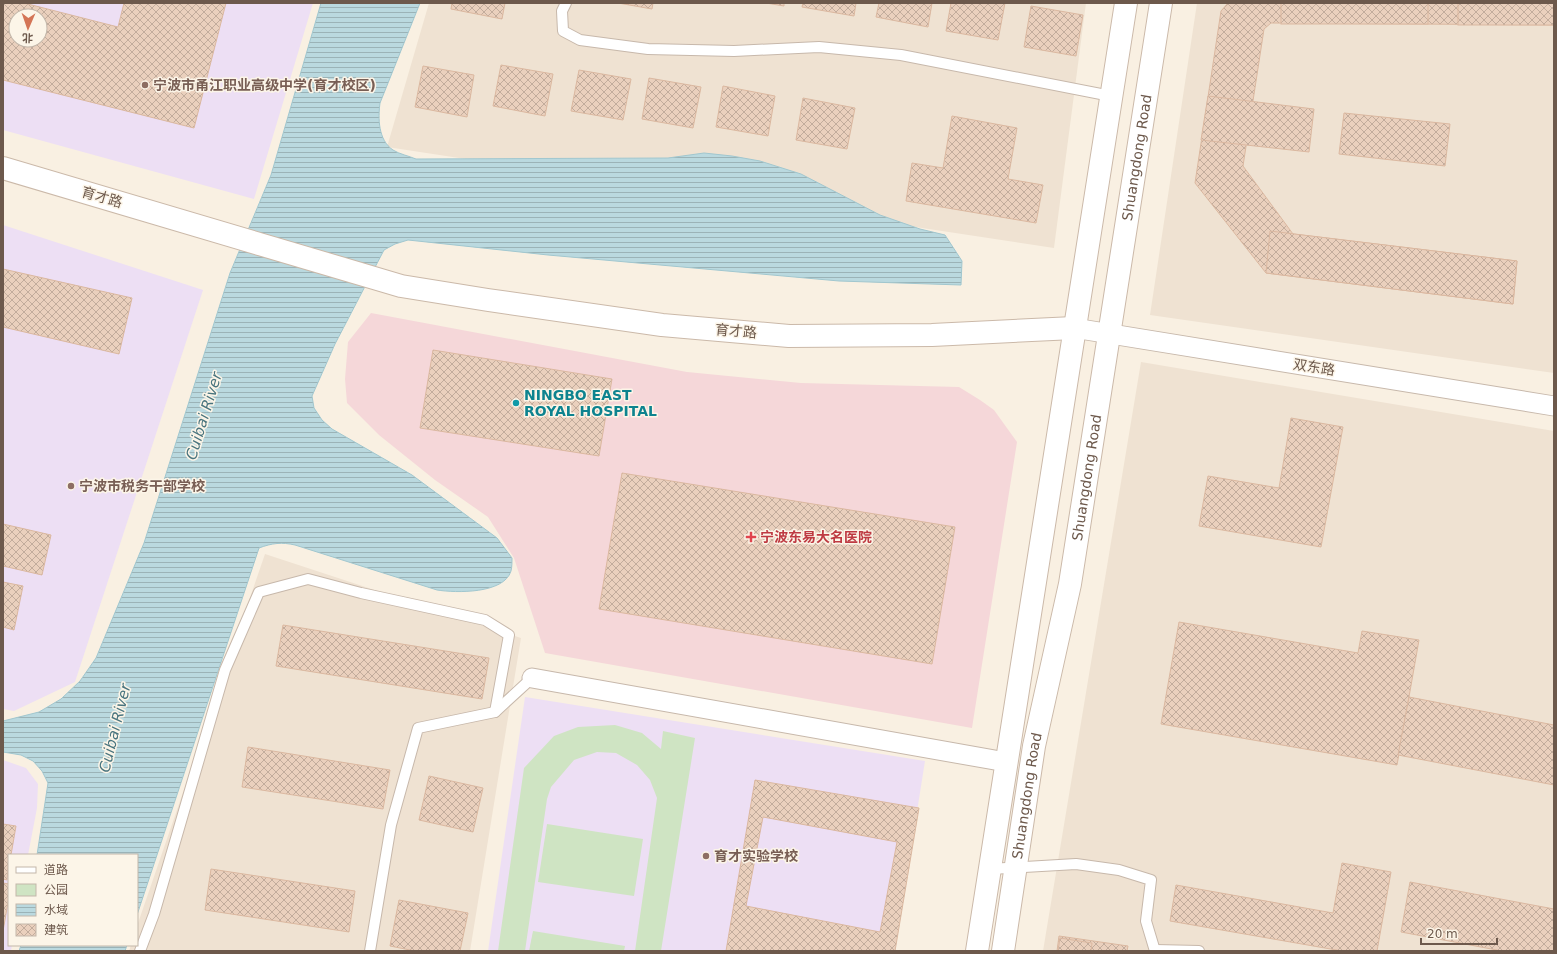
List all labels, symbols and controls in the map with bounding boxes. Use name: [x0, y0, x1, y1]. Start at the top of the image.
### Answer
north arrow: [8, 8, 48, 48]
text: 北: [22, 31, 33, 44]
place label: 宁波市甬江职业高级中学(育才校区): [153, 77, 376, 93]
marker: 宁波市甬江职业高级中学(育才校区): [140, 80, 150, 90]
street label: Shuangdong Road: [1119, 93, 1155, 222]
street label: 育才路: [80, 184, 124, 210]
street label: 育才路: [714, 321, 758, 341]
street label: 双东路: [1292, 356, 1336, 378]
water label: Cuibai River: [182, 369, 226, 462]
place label: NINGBO EAST ROYAL HOSPITAL: [524, 387, 657, 419]
marker: NINGBO EAST ROYAL HOSPITAL: [511, 398, 521, 408]
street label: Shuangdong Road: [1069, 413, 1104, 542]
place label: 宁波市税务干部学校: [79, 478, 205, 494]
marker: 宁波市税务干部学校: [66, 481, 76, 491]
place label: 宁波东易大名医院: [760, 529, 872, 545]
marker: 宁波东易大名医院: [745, 531, 757, 543]
water label: Cuibai River: [95, 681, 135, 774]
street label: Shuangdong Road: [1009, 731, 1045, 860]
place label: 育才实验学校: [714, 848, 798, 864]
marker: 育才实验学校: [701, 851, 711, 861]
legend: [8, 854, 138, 946]
text: 道路: [44, 863, 68, 877]
text: 公园: [44, 883, 68, 897]
text: 水域: [44, 903, 68, 917]
scale bar: [1421, 920, 1497, 946]
text: 建筑: [44, 923, 68, 937]
text: 20 m: [1427, 927, 1458, 941]

